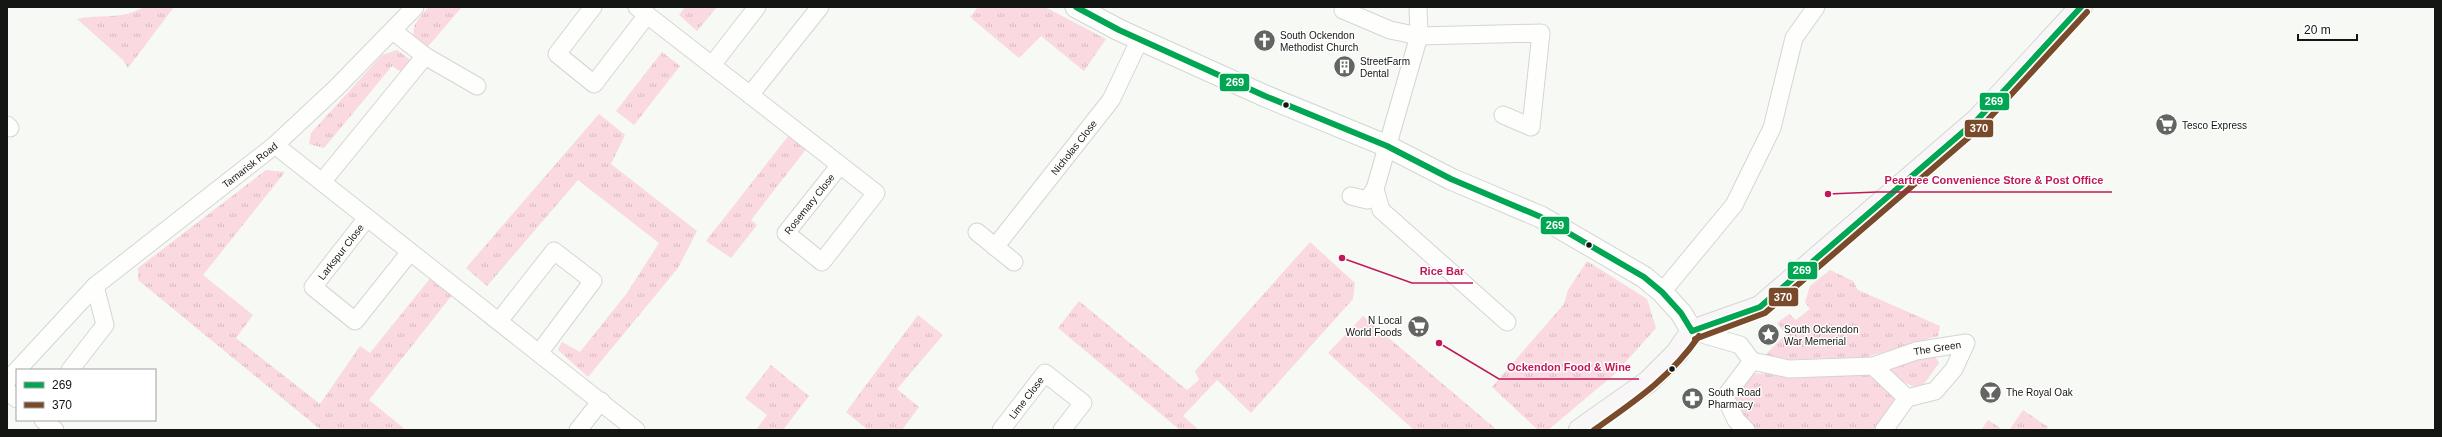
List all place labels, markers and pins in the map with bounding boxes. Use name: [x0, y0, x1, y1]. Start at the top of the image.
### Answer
church icon: South Ockendon Methodist Church: [1251, 28, 1277, 54]
place label: South Ockendon Methodist Church: [1280, 30, 1358, 53]
building icon: StreetFarm Dental: [1331, 54, 1357, 80]
place label: StreetFarm Dental: [1360, 56, 1410, 79]
unlabelled marker: [1281, 100, 1291, 110]
supermarket icon: Tesco Express: [2154, 112, 2180, 138]
place label: Tesco Express: [2182, 120, 2247, 131]
callout: Peartree Convenience Store & Post Office: [1877, 169, 2112, 192]
unlabelled marker: [1584, 240, 1594, 250]
callout: Rice Bar: [1412, 260, 1473, 283]
supermarket icon: N Local World Foods: [1405, 313, 1431, 339]
place label: N Local World Foods: [1345, 315, 1402, 338]
place icon: South Ockendon War Memerial: [1755, 322, 1781, 348]
place label: South Ockendon War Memerial: [1784, 324, 1859, 347]
callout: Ockendon Food & Wine: [1499, 356, 1639, 379]
unlabelled marker: [1667, 364, 1677, 374]
bar icon: The Royal Oak: [1978, 379, 2004, 405]
pharmacy icon: South Road Pharmacy: [1680, 385, 1706, 411]
place label: South Road Pharmacy: [1708, 387, 1761, 410]
place label: The Royal Oak: [2006, 387, 2074, 398]

